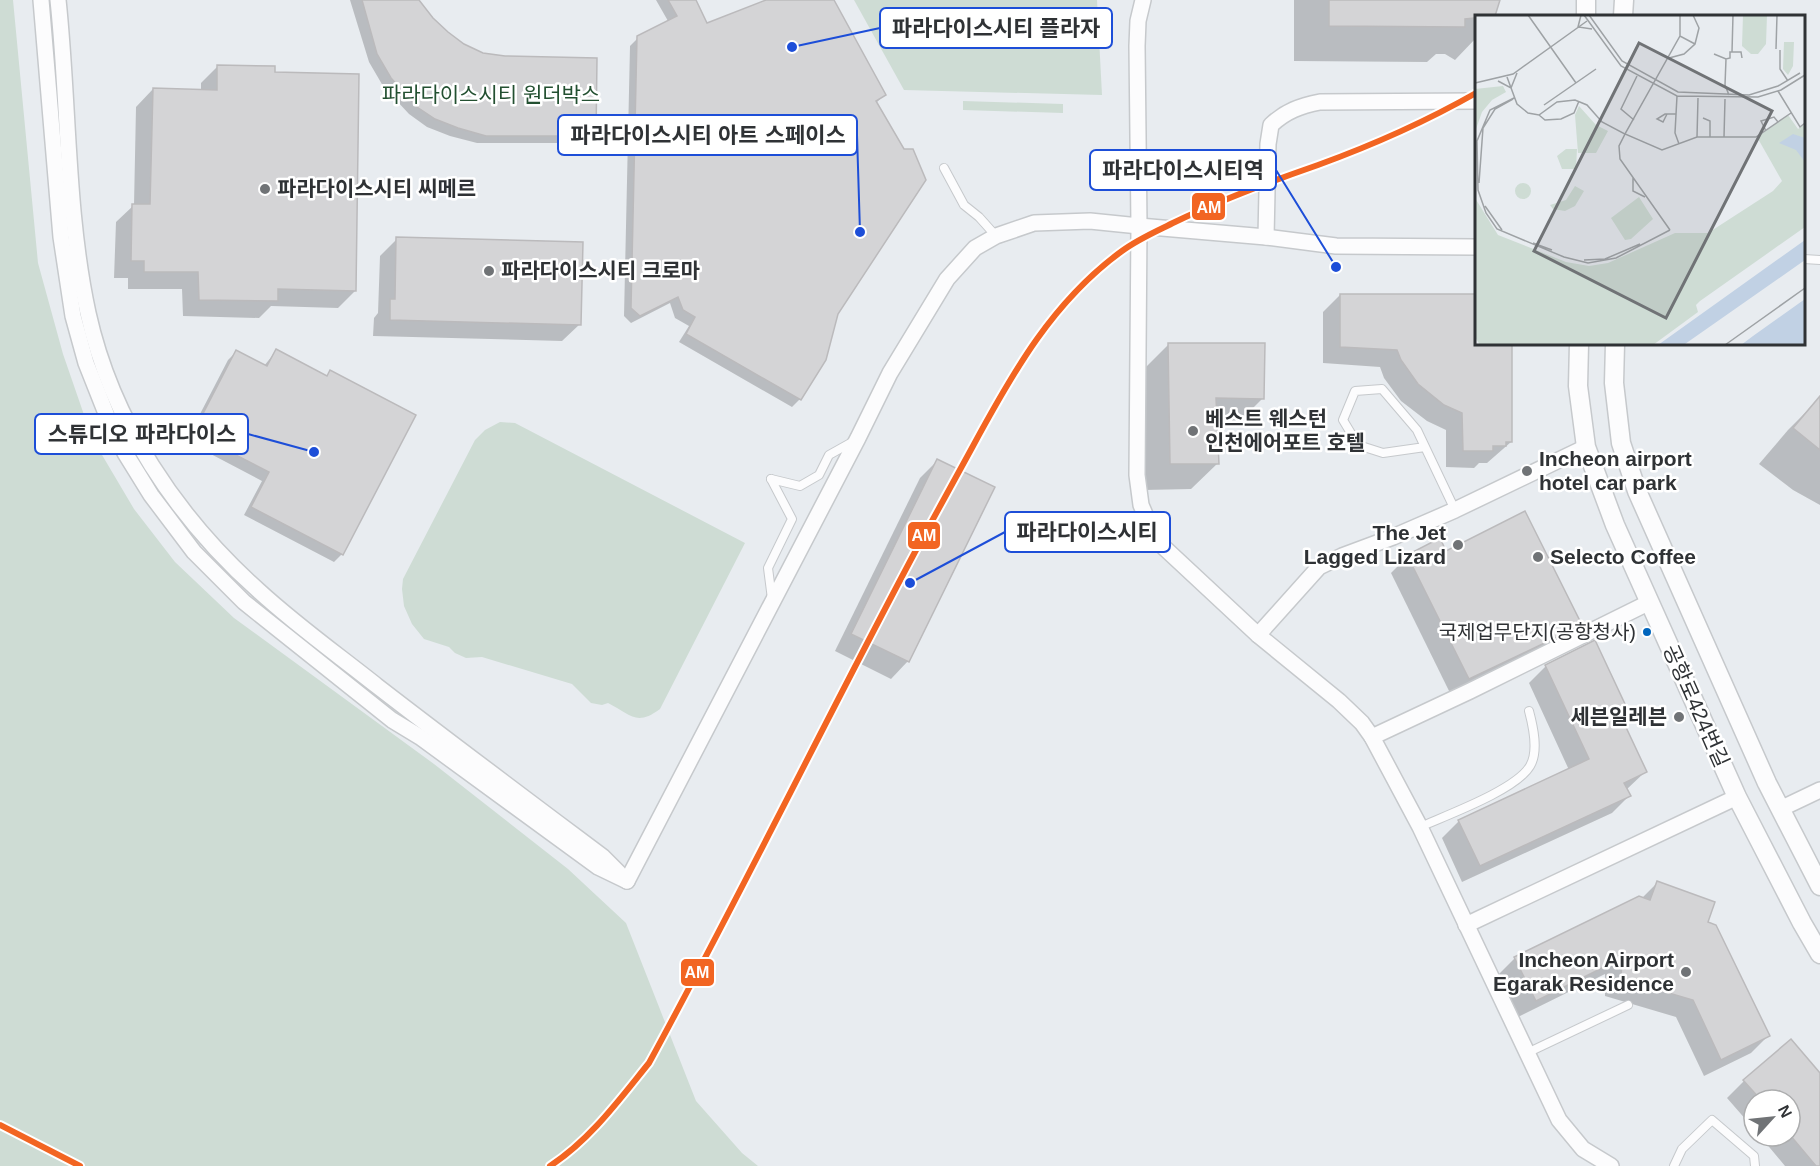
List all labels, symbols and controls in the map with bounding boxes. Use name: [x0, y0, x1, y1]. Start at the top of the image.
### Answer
callout: 파라다이스시티 플라자: [880, 8, 1112, 48]
inset map: [1475, 15, 1805, 345]
text: 파라다이스시티 플라자: [892, 16, 1100, 41]
park label: 파라다이스시티 원더박스: [382, 83, 600, 106]
callout: 파라다이스시티 아트 스페이스: [558, 115, 857, 155]
text: 파라다이스시티 아트 스페이스: [570, 123, 846, 148]
callout: 파라다이스시티역: [1090, 150, 1276, 190]
text: 파라다이스시티역: [1102, 158, 1264, 183]
place label: 파라다이스시티 씨메르: [277, 177, 476, 200]
marker: 파라다이스시티 씨메르: [258, 182, 272, 196]
line badge: AM: [1191, 192, 1226, 221]
text: AM: [1197, 199, 1221, 216]
place label: 파라다이스시티 크로마: [501, 259, 700, 282]
marker: 파라다이스시티 크로마: [482, 264, 496, 278]
place label: 베스트 웨스턴 인천에어포트 호텔: [1205, 407, 1365, 454]
callout: 스튜디오 파라다이스: [35, 414, 248, 454]
text: 스튜디오 파라다이스: [48, 422, 236, 447]
marker: 베스트 웨스턴 인천에어포트 호텔: [1186, 424, 1200, 438]
place label: Incheon airport hotel car park: [1539, 447, 1692, 494]
marker: Incheon airport hotel car park: [1520, 464, 1534, 478]
callout: 파라다이스시티: [1005, 512, 1170, 552]
text: 파라다이스시티: [1016, 520, 1158, 545]
line badge: AM: [907, 521, 941, 550]
place label: The Jet Lagged Lizard: [1304, 521, 1446, 568]
text: AM: [912, 527, 936, 544]
marker: The Jet Lagged Lizard: [1451, 538, 1465, 552]
place label: Selecto Coffee: [1550, 545, 1696, 568]
marker: Selecto Coffee: [1531, 550, 1545, 564]
place label: 국제업무단지(공항청사): [1439, 621, 1636, 643]
marker: 국제업무단지(공항청사): [1641, 626, 1653, 638]
street label: 공항로424번길: [1659, 641, 1734, 771]
place label: 세븐일레븐: [1570, 705, 1667, 728]
marker: 세븐일레븐: [1672, 710, 1686, 724]
place label: Incheon Airport Egarak Residence: [1493, 948, 1674, 995]
line badge: AM: [680, 958, 715, 987]
text: AM: [685, 964, 709, 981]
marker: Incheon Airport Egarak Residence: [1679, 965, 1693, 979]
north arrow: [1742, 1088, 1802, 1148]
text: N: [1775, 1102, 1795, 1120]

